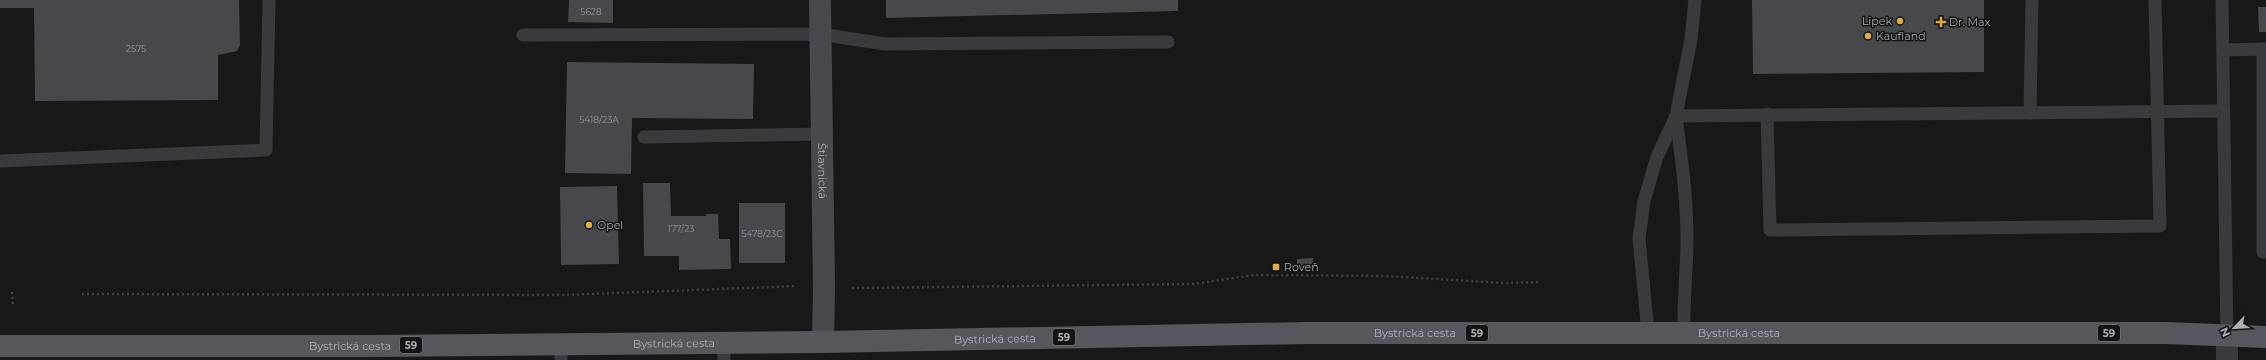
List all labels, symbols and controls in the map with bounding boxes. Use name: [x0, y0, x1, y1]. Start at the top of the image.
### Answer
house number: 5628: [580, 6, 602, 17]
place label: Lipek: [1862, 14, 1892, 28]
place label: Dr. Max: [1949, 15, 1991, 29]
marker: Lipek: [1895, 16, 1905, 26]
marker: Dr. Max: [1936, 17, 1946, 27]
place label: Kaufland: [1876, 29, 1926, 43]
marker: Kaufland: [1863, 31, 1873, 41]
house number: 2575: [126, 43, 146, 54]
house number: 5418/23A: [579, 114, 619, 125]
street label: Štiavnická: [815, 143, 830, 199]
place label: Opel: [597, 218, 623, 232]
marker: Opel: [584, 220, 594, 230]
house number: 177/23: [668, 223, 694, 234]
house number: 5478/23C: [741, 228, 783, 239]
place label: Roveň: [1284, 260, 1319, 274]
marker: Roveň: [1271, 262, 1281, 272]
north arrow: [2214, 308, 2254, 348]
road number: 59: [1466, 325, 1488, 341]
road number: 59: [2098, 325, 2120, 341]
text: N: [2217, 325, 2233, 339]
street label: Bystrická cesta: [1374, 326, 1456, 340]
street label: Bystrická cesta: [1698, 326, 1780, 340]
road number: 59: [1053, 329, 1075, 345]
street label: Bystrická cesta: [954, 331, 1036, 347]
street label: Bystrická cesta: [633, 336, 715, 351]
road number: 59: [400, 337, 422, 353]
street label: Bystrická cesta: [309, 339, 391, 353]

